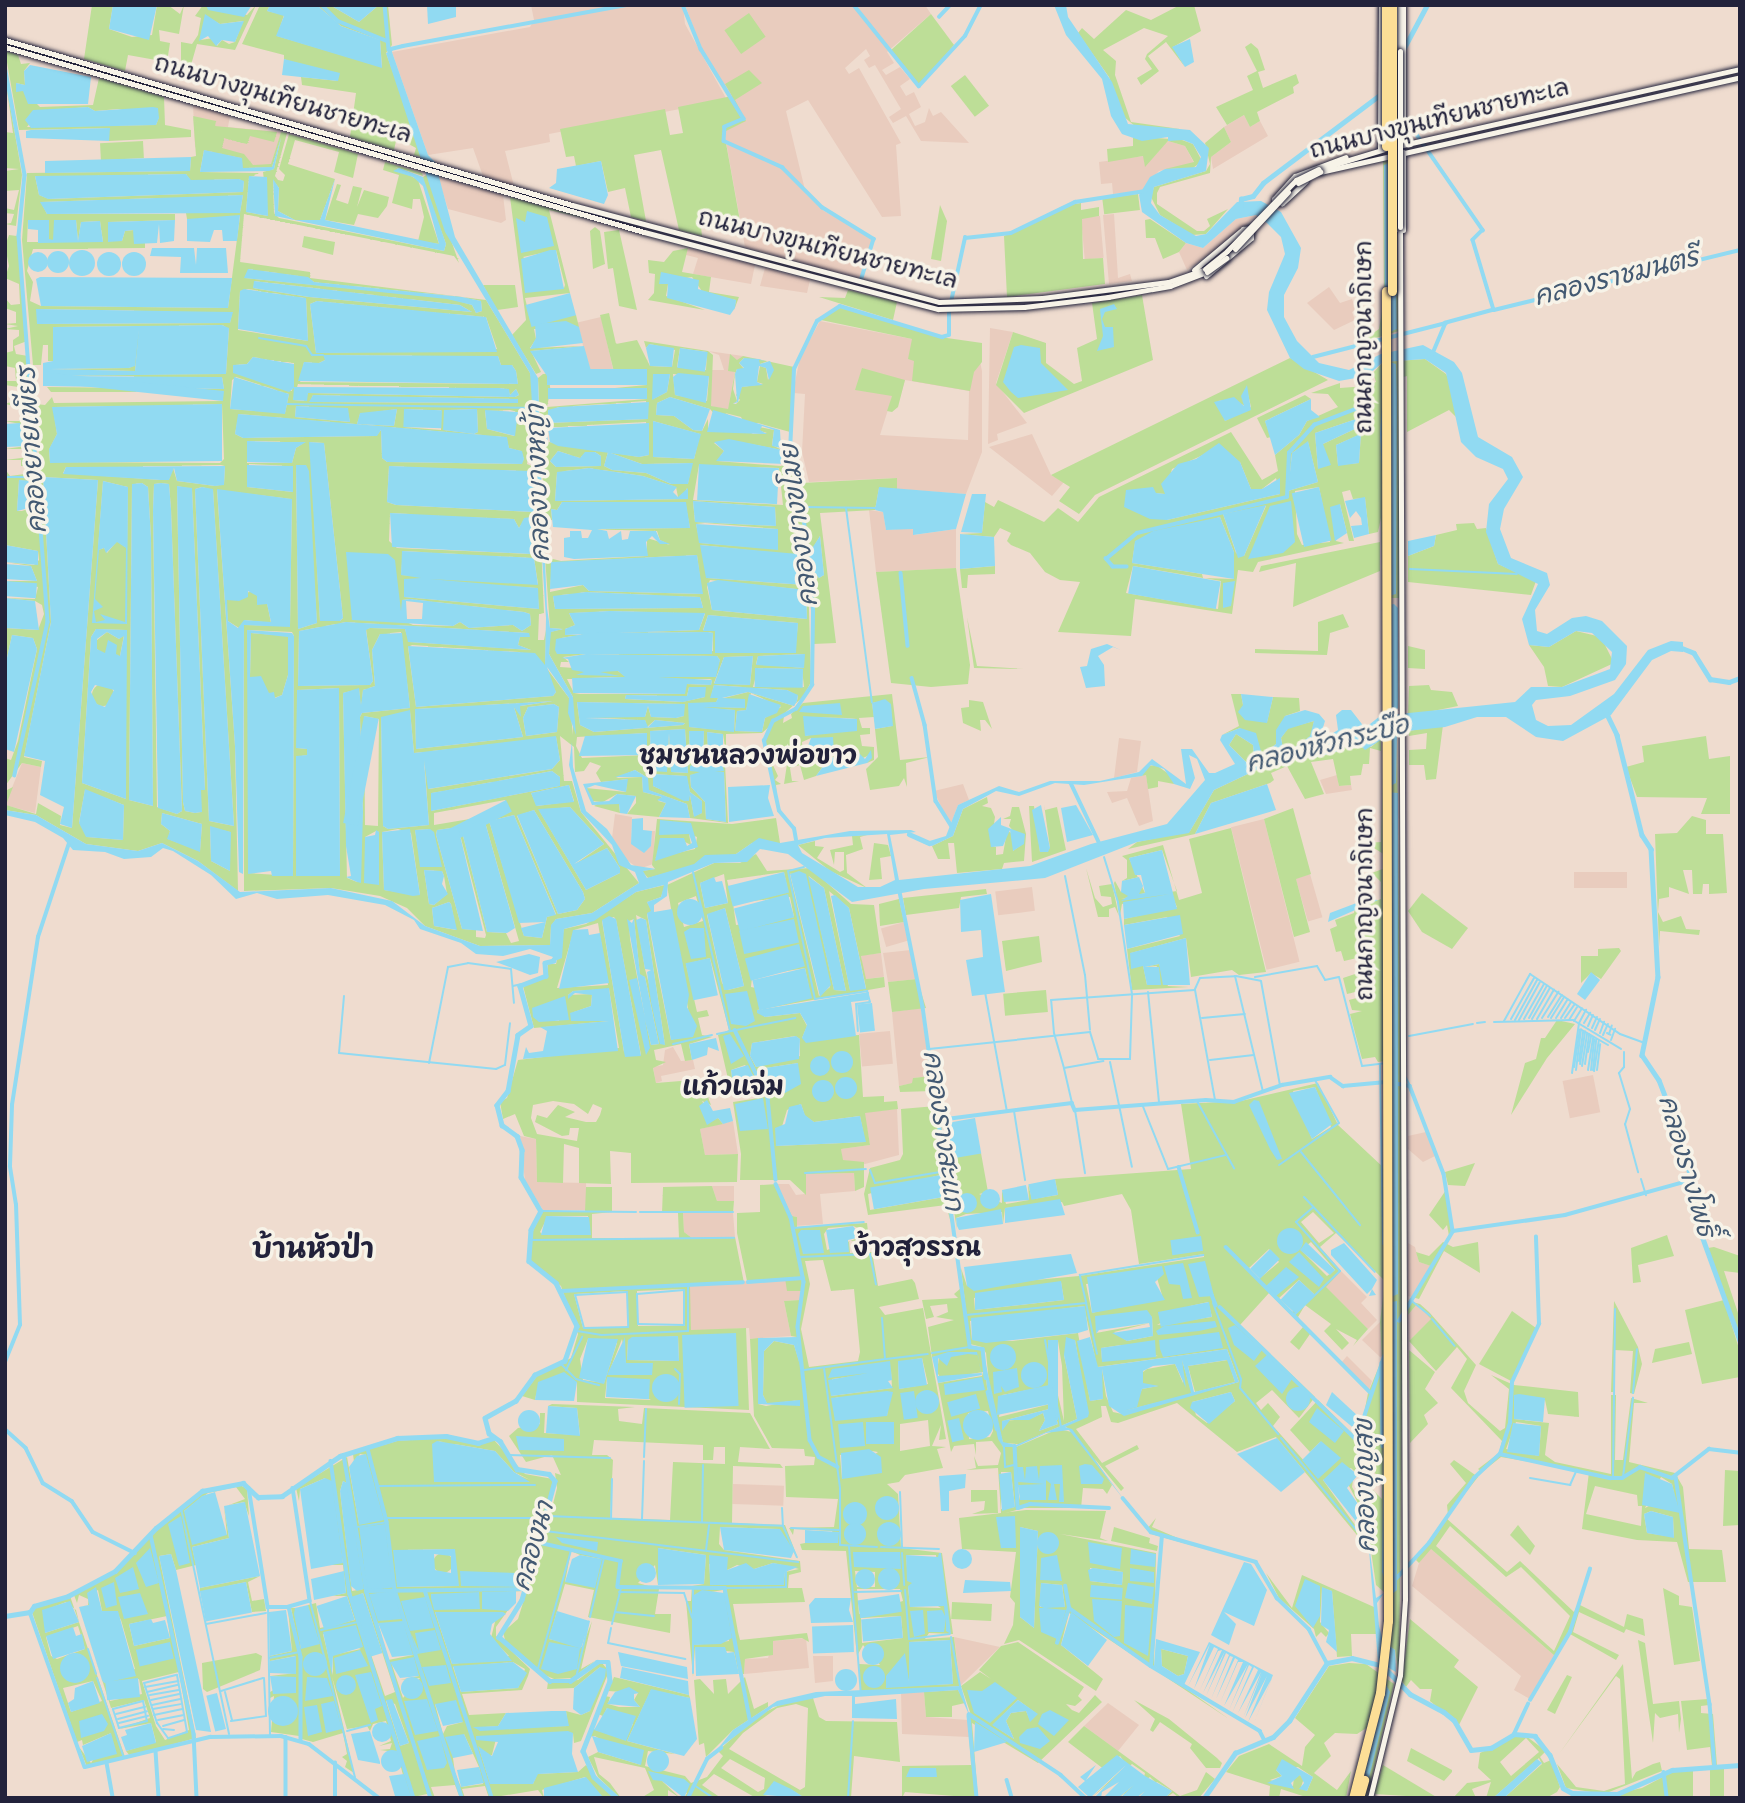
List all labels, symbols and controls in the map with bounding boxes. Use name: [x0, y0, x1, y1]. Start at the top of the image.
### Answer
street label: ถนนบางขุนเทียนชายทะเล: [150, 51, 414, 153]
street label: ถนนบางขุนเทียนชายทะเล: [1307, 76, 1573, 168]
street label: ถนนบางขุนเทียนชายทะเล: [694, 206, 960, 298]
street label: ถนนกาญจนาภิเษก: [1353, 240, 1381, 434]
water label: คลองราชมนตรี: [1532, 245, 1702, 315]
water label: คลองยายเพียร: [14, 366, 56, 534]
water label: คลองบางหญ้า: [523, 404, 559, 562]
water label: คลองบางขโมย: [777, 442, 827, 608]
water label: คลองหัวกระบือ: [1243, 712, 1413, 782]
district label: ชุมชนหลวงพ่อขาว: [639, 743, 857, 775]
street label: ถนนกาญจนาภิเษก: [1354, 807, 1382, 1001]
water label: คลองรางสะแก: [913, 1049, 967, 1213]
district label: แก้วแจ่ม: [682, 1074, 784, 1106]
water label: คลองรางโพธิ์: [1649, 1092, 1719, 1242]
district label: ง้าวสุวรรณ: [853, 1235, 981, 1267]
district label: บ้านหัวป่า: [252, 1236, 374, 1270]
water label: คลองบุญสุข: [1351, 1419, 1385, 1553]
water label: คลองนา: [508, 1499, 564, 1595]

